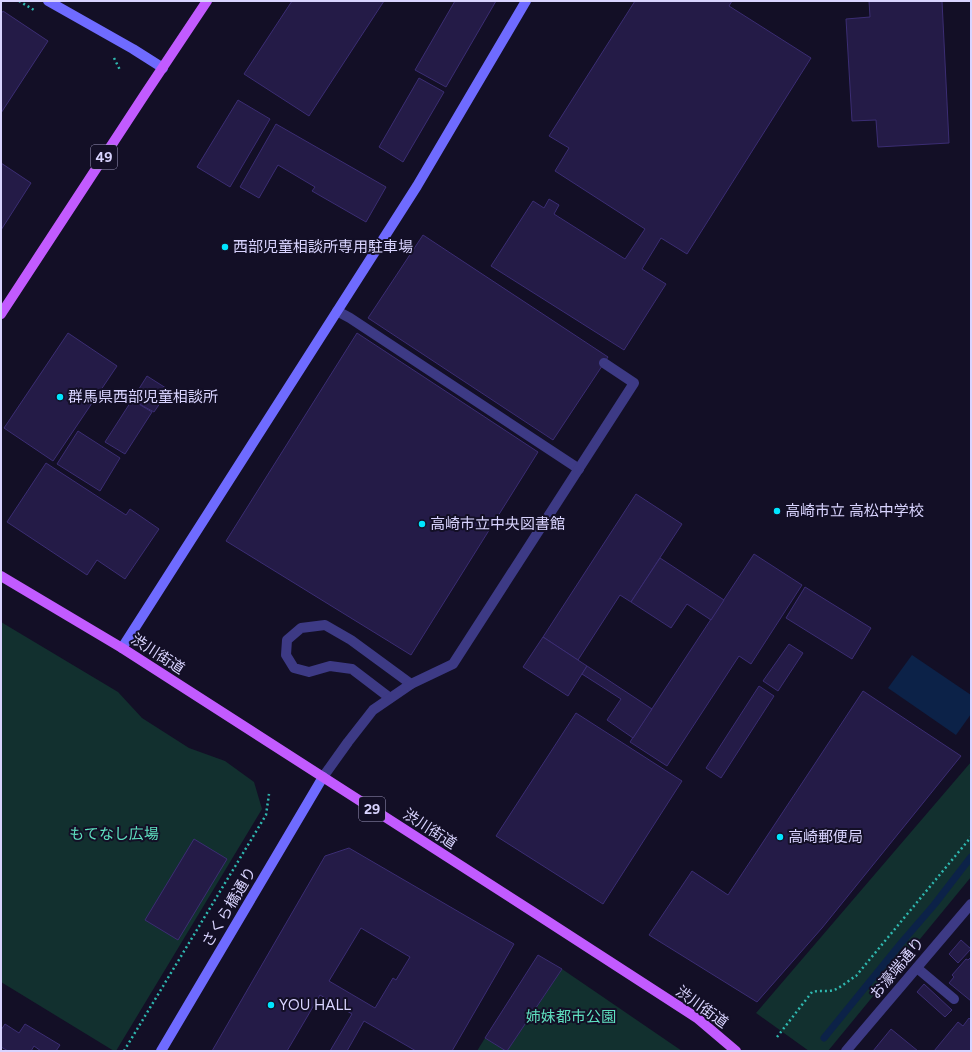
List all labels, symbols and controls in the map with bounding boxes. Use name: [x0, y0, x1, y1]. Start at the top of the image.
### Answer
road number: 49: [91, 145, 117, 169]
place label: 西部児童相談所専用駐車場: [233, 238, 413, 256]
marker: 西部児童相談所専用駐車場: [220, 242, 230, 252]
place label: 群馬県西部児童相談所: [68, 388, 218, 406]
marker: 群馬県西部児童相談所: [55, 392, 65, 402]
place label: 高崎市立 高松中学校: [785, 502, 924, 520]
marker: 高崎市立 高松中学校: [772, 506, 782, 516]
place label: 高崎市立中央図書館: [430, 515, 565, 533]
marker: 高崎市立中央図書館: [417, 519, 427, 529]
street label: 渋川街道: [128, 630, 188, 678]
road number: 29: [359, 797, 385, 821]
street label: 渋川街道: [400, 805, 460, 853]
park label: もてなし広場: [69, 825, 159, 843]
place label: 高崎郵便局: [788, 828, 863, 846]
marker: 高崎郵便局: [775, 832, 785, 842]
street label: さくら橋通り: [198, 864, 260, 950]
street label: お濠端通り: [866, 933, 928, 1003]
street label: 渋川街道: [672, 982, 732, 1032]
place label: YOU HALL: [279, 996, 351, 1014]
marker: YOU HALL: [266, 1000, 276, 1010]
park label: 姉妹都市公園: [526, 1008, 616, 1026]

